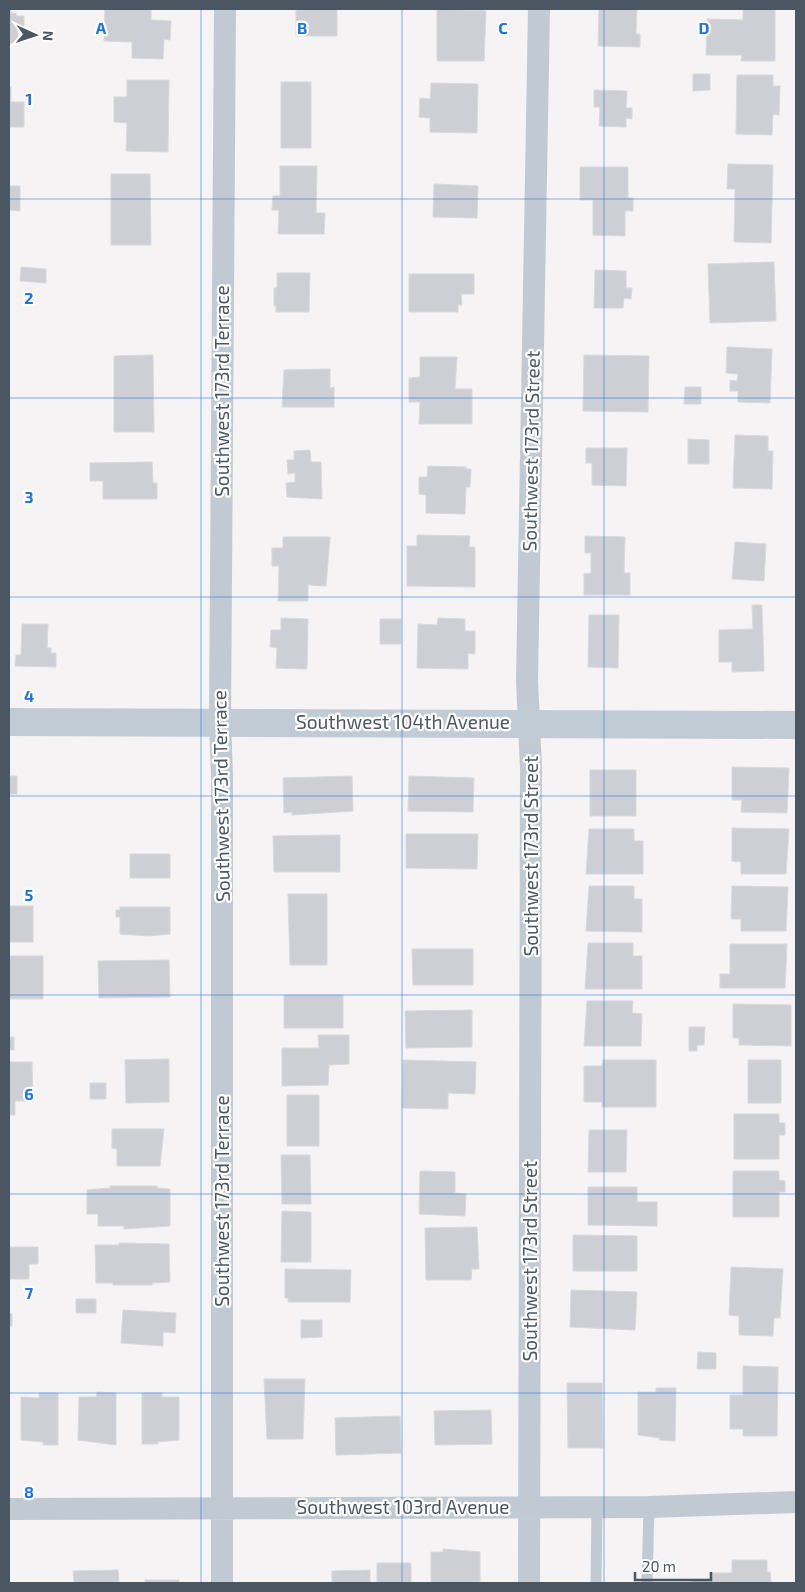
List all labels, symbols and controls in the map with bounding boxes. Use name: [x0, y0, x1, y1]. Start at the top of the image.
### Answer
north arrow: [10, 10, 60, 60]
text: A: [96, 18, 107, 37]
text: B: [297, 18, 307, 37]
text: C: [498, 18, 508, 37]
text: D: [699, 18, 710, 37]
text: N: [40, 30, 57, 41]
text: 1: [26, 89, 32, 108]
street label: Southwest 173rd Terrace: [210, 285, 233, 497]
text: 2: [24, 288, 34, 307]
street label: Southwest 173rd Street: [517, 350, 544, 552]
text: 3: [24, 487, 34, 506]
text: 4: [24, 686, 34, 705]
street label: Southwest 173rd Terrace: [207, 690, 234, 902]
street label: Southwest 104th Avenue: [296, 710, 510, 733]
street label: Southwest 173rd Street: [519, 756, 542, 956]
text: 5: [25, 885, 34, 904]
text: 6: [24, 1084, 34, 1103]
street label: Southwest 173rd Terrace: [210, 1095, 233, 1307]
street label: Southwest 173rd Street: [518, 1161, 541, 1361]
text: 7: [25, 1283, 34, 1302]
text: 8: [24, 1482, 34, 1501]
street label: Southwest 103rd Avenue: [297, 1495, 509, 1518]
scale bar: [635, 1550, 711, 1582]
text: 20 m: [642, 1557, 676, 1575]

